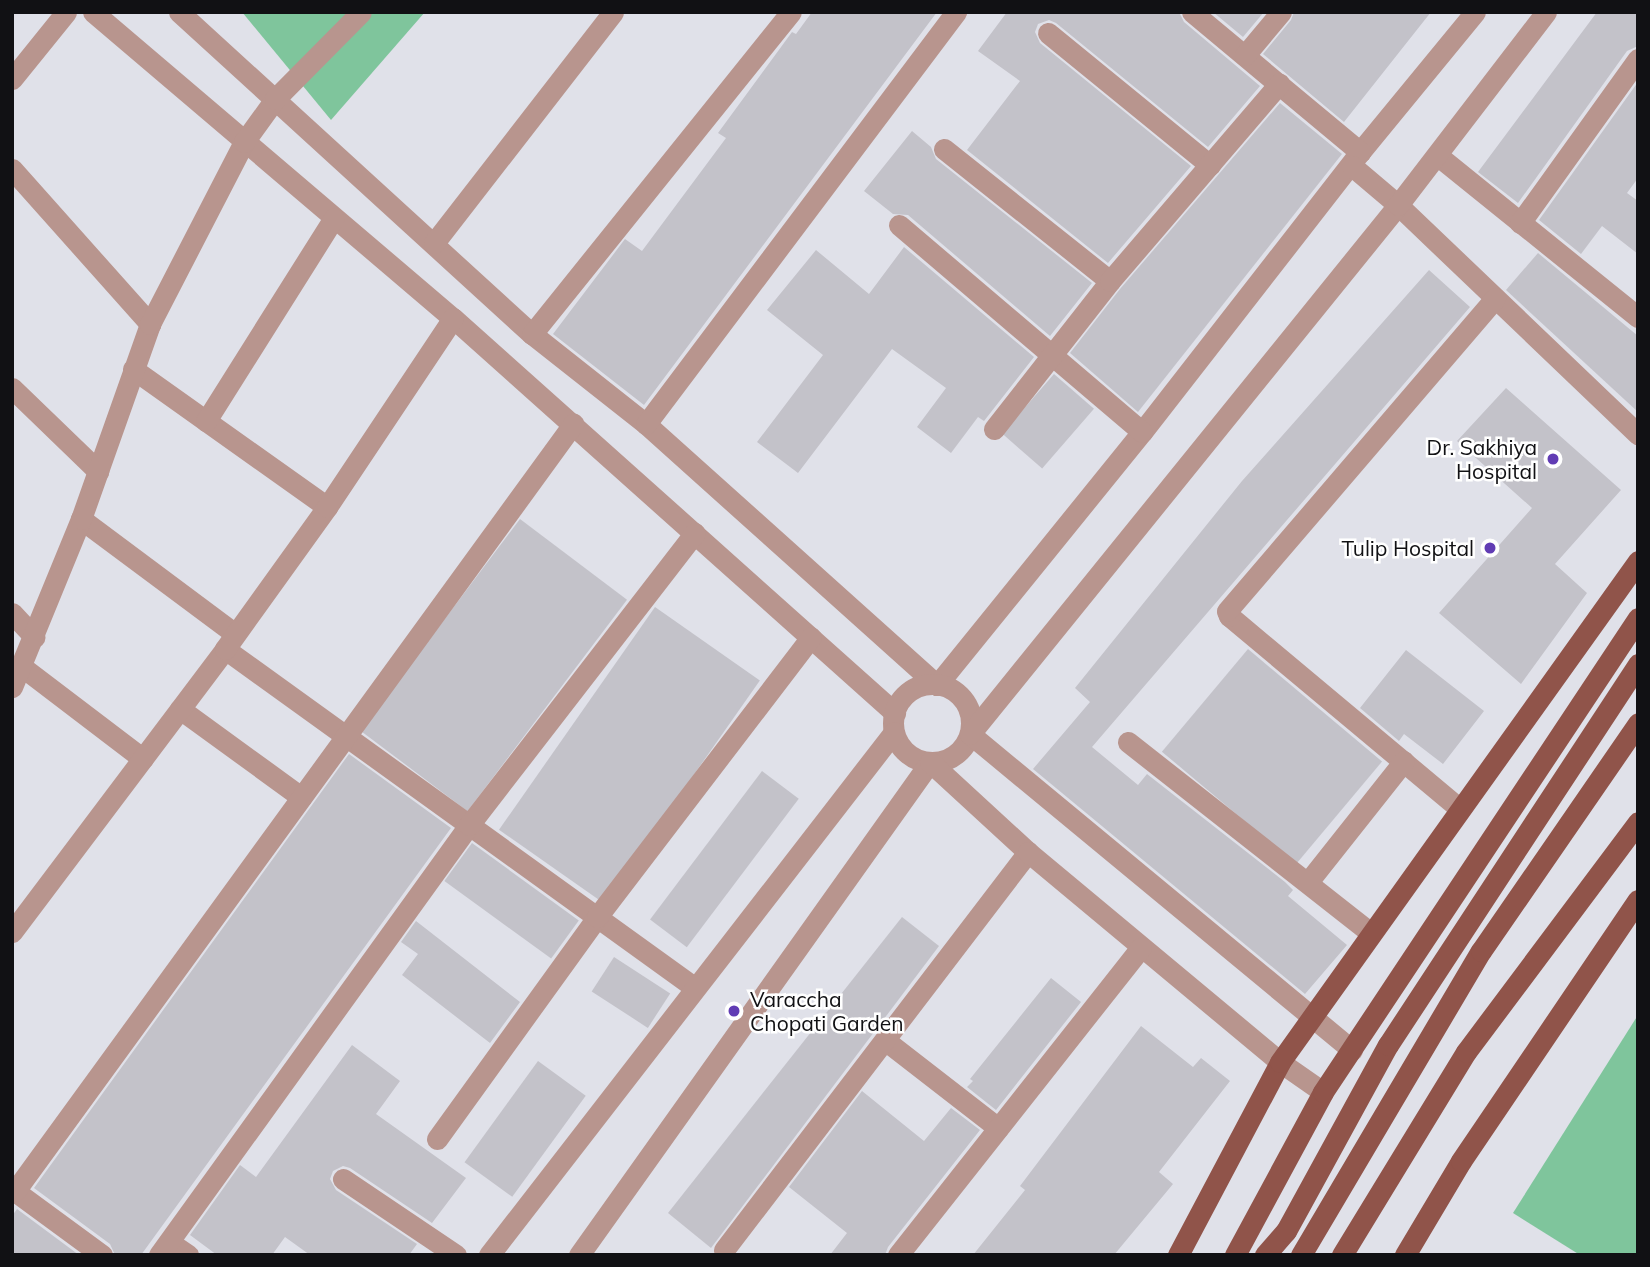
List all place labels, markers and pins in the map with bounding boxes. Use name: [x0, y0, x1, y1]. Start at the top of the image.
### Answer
place label: Dr. Sakhiya Hospital: [1427, 434, 1537, 484]
marker: Dr. Sakhiya Hospital: [1543, 449, 1563, 469]
place label: Tulip Hospital: [1342, 535, 1474, 561]
marker: Tulip Hospital: [1480, 538, 1500, 558]
place label: Varaccha Chopati Garden: [750, 986, 903, 1036]
marker: Varaccha Chopati Garden: [724, 1001, 744, 1021]

